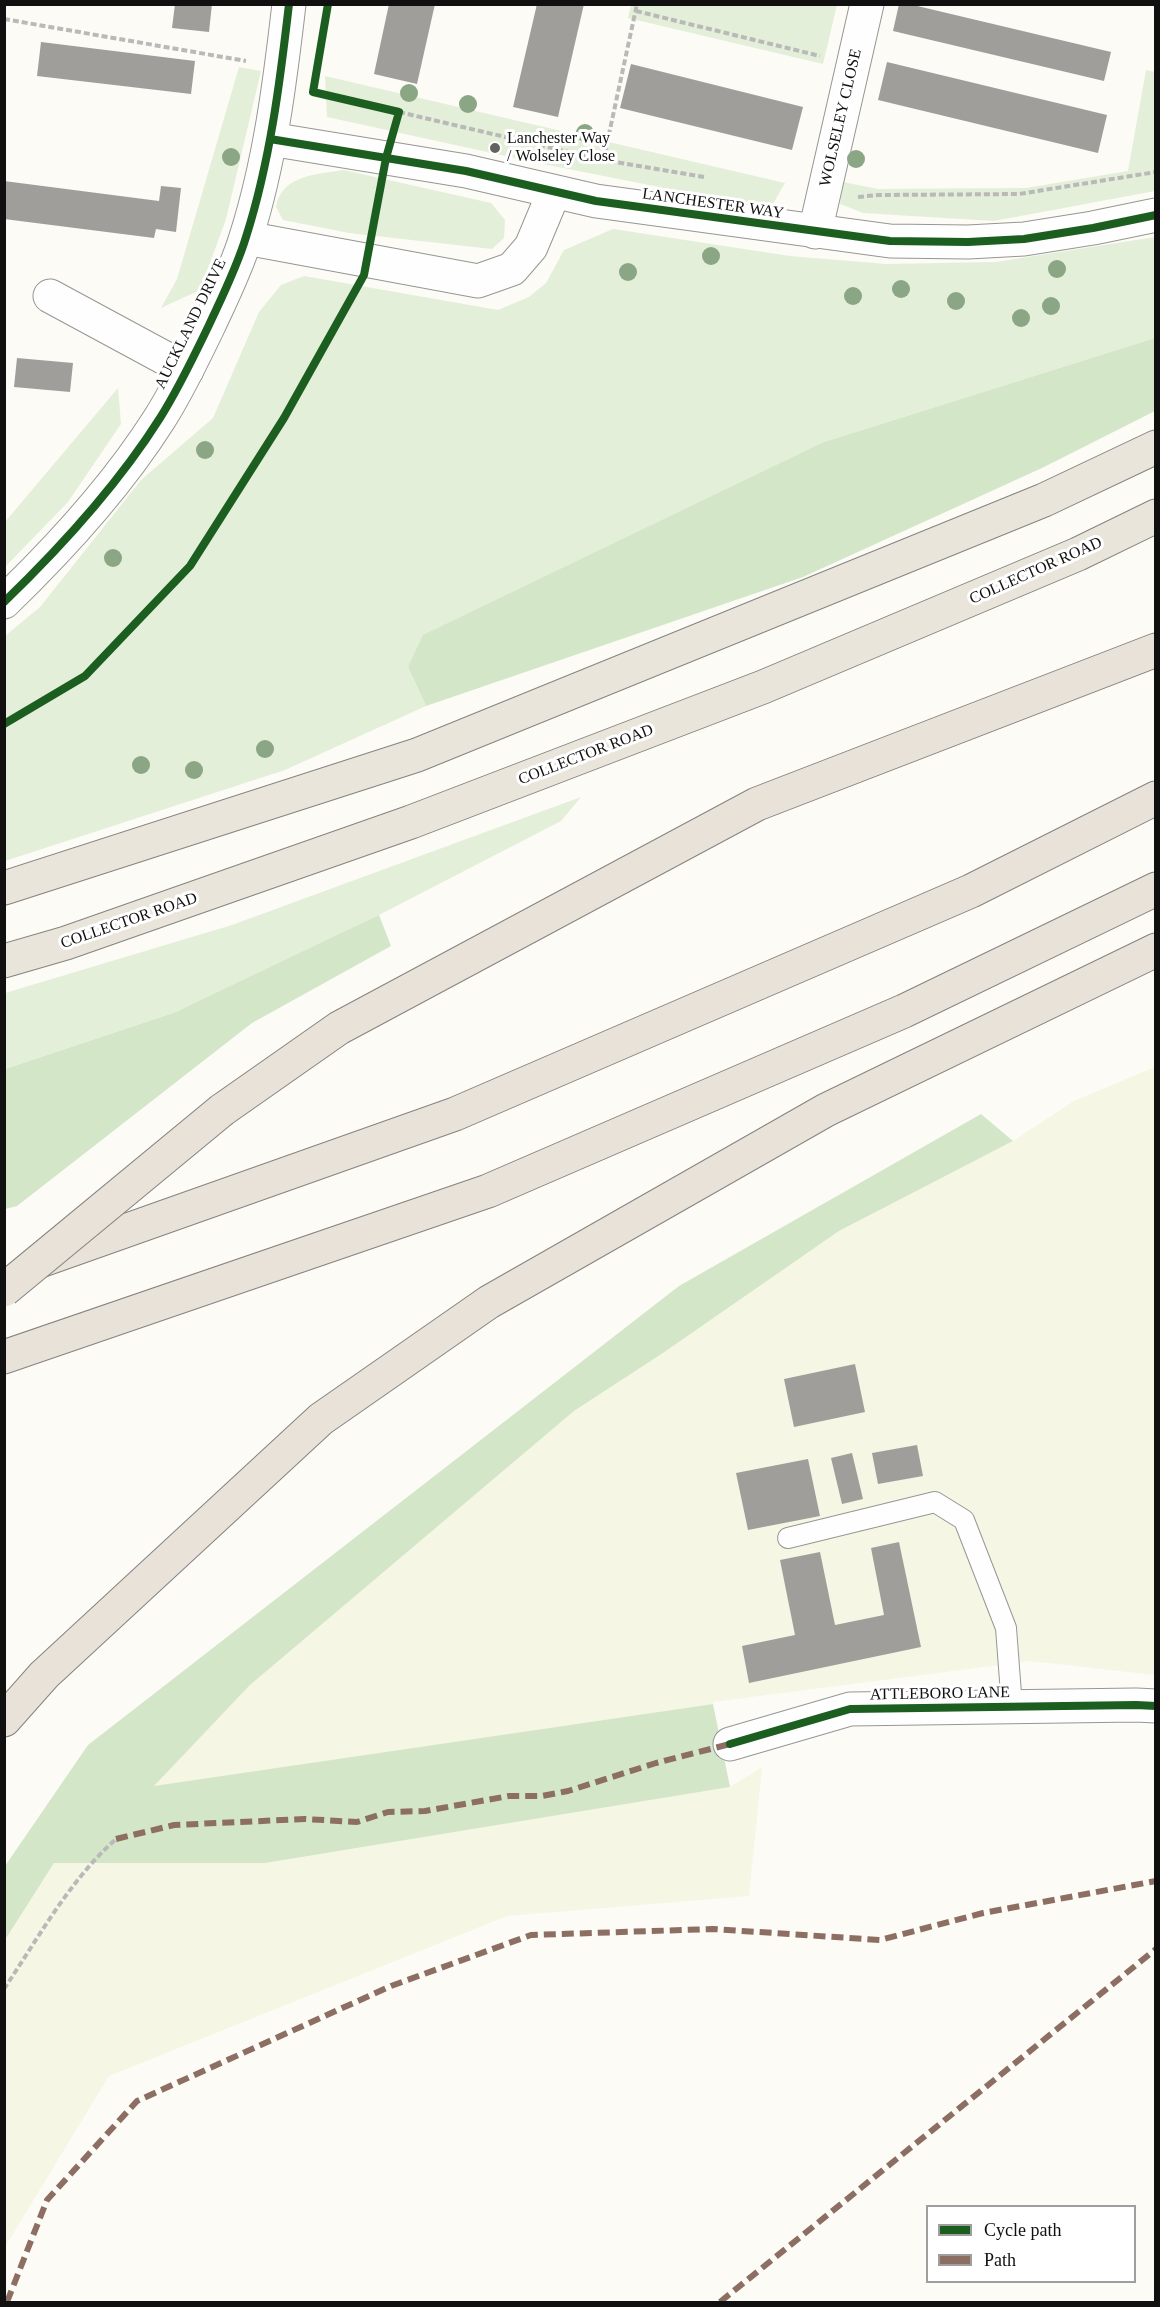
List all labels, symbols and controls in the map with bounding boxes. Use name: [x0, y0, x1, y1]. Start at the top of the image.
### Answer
street label: WOLSELEY CLOSE: [816, 47, 866, 189]
place label: Lanchester Way / Wolseley Close: [507, 129, 615, 167]
marker: Lanchester Way / Wolseley Close: [488, 141, 502, 155]
street label: LANCHESTER WAY: [641, 185, 785, 223]
street label: AUCKLAND DRIVE: [151, 256, 231, 392]
street label: COLLECTOR ROAD: [967, 533, 1105, 609]
street label: COLLECTOR ROAD: [516, 720, 656, 790]
street label: COLLECTOR ROAD: [58, 889, 200, 953]
street label: ATTLEBORO LANE: [870, 1683, 1010, 1705]
legend: [926, 2205, 1136, 2283]
text: Cycle path: [984, 2220, 1061, 2240]
text: Path: [984, 2250, 1016, 2270]

